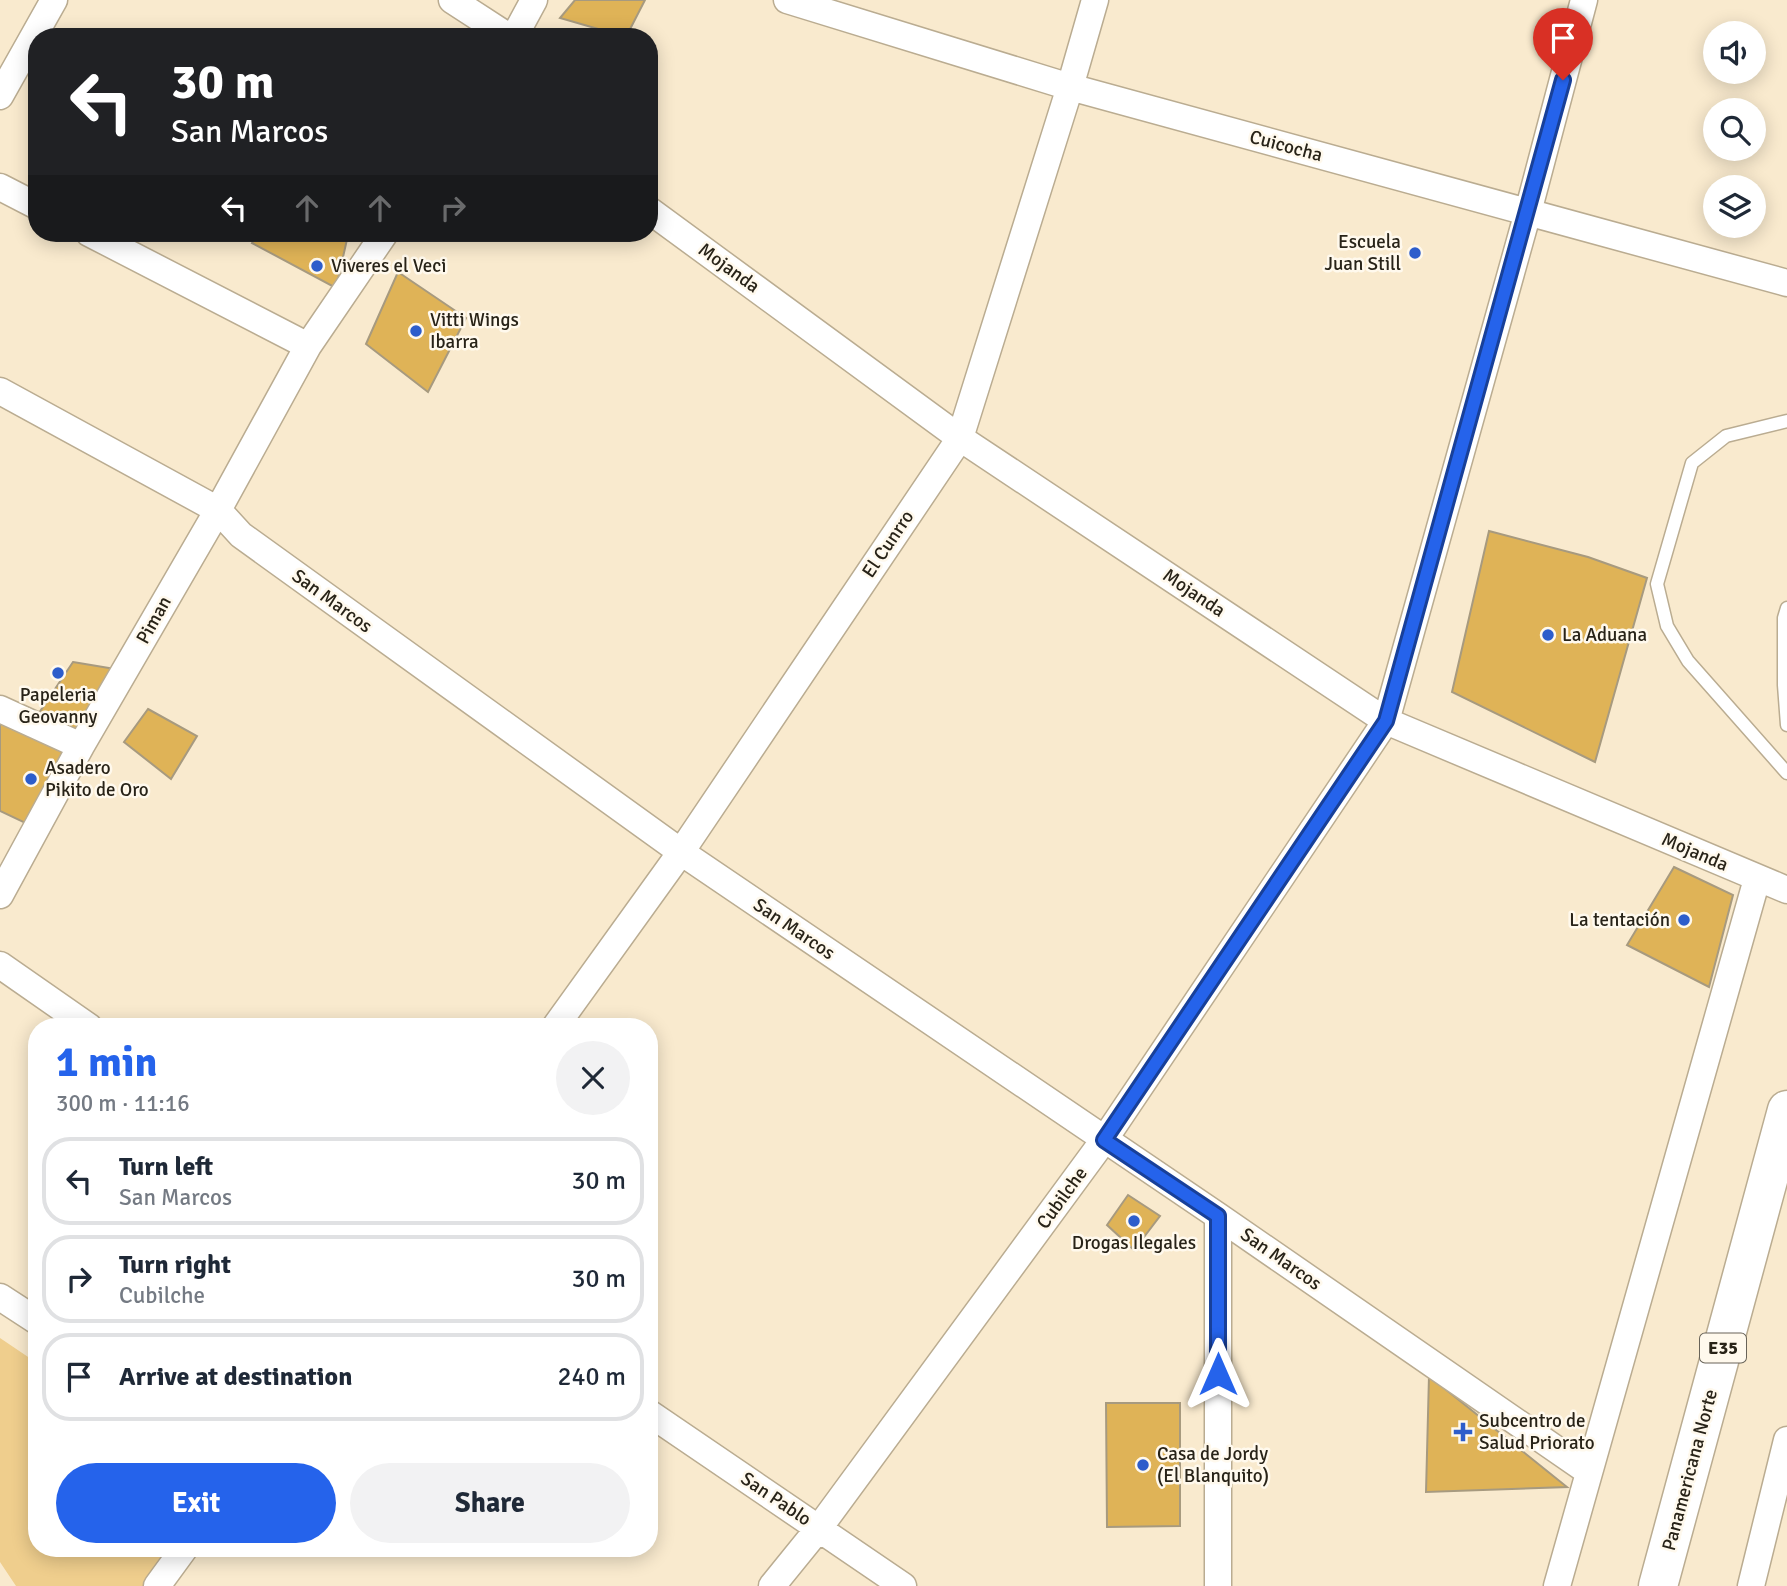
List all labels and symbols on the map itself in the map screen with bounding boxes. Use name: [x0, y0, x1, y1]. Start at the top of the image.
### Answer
pin: [1533, 8, 1593, 80]
street label: Cuicocha: [1247, 125, 1325, 167]
place label: Escuela Juan Still: [1324, 230, 1401, 276]
street label: Mojanda: [694, 238, 764, 298]
marker: Escuela Juan Still: [1407, 245, 1423, 261]
place label: Viveres el Veci: [331, 254, 446, 278]
marker: Viveres el Veci: [309, 258, 325, 274]
place label: Vitti Wings Ibarra: [430, 308, 519, 354]
marker: Vitti Wings Ibarra: [408, 323, 424, 339]
street label: El Cunrro: [857, 506, 919, 582]
street label: Mojanda: [1158, 563, 1230, 623]
street label: San Marcos: [287, 564, 377, 638]
street label: Piman: [131, 592, 177, 648]
place label: La Aduana: [1562, 623, 1647, 647]
marker: La Aduana: [1540, 627, 1556, 643]
marker: Papeleria Geovanny: [50, 665, 66, 681]
place label: Papeleria Geovanny: [19, 683, 98, 729]
place label: Asadero Pikito de Oro: [45, 756, 149, 802]
marker: Asadero Pikito de Oro: [23, 771, 39, 787]
street label: Mojanda: [1658, 827, 1732, 877]
street label: San Marcos: [749, 893, 839, 965]
place label: La tentación: [1569, 908, 1670, 932]
marker: La tentación: [1676, 912, 1692, 928]
street label: Cubilche: [1031, 1162, 1093, 1234]
marker: Drogas Ilegales: [1126, 1213, 1142, 1229]
street label: San Marcos: [1236, 1222, 1326, 1296]
place label: Drogas Ilegales: [1072, 1231, 1196, 1255]
road number: E35: [1700, 1334, 1746, 1363]
position arrow: [1181, 1337, 1255, 1411]
street label: Panamericana Norte: [1657, 1387, 1723, 1553]
place label: Subcentro de Salud Priorato: [1479, 1409, 1595, 1455]
marker: Subcentro de Salud Priorato: [1453, 1422, 1473, 1442]
place label: Casa de Jordy (El Blanquito): [1157, 1442, 1269, 1488]
marker: Casa de Jordy (El Blanquito): [1135, 1457, 1151, 1473]
street label: San Pablo: [736, 1467, 816, 1531]

